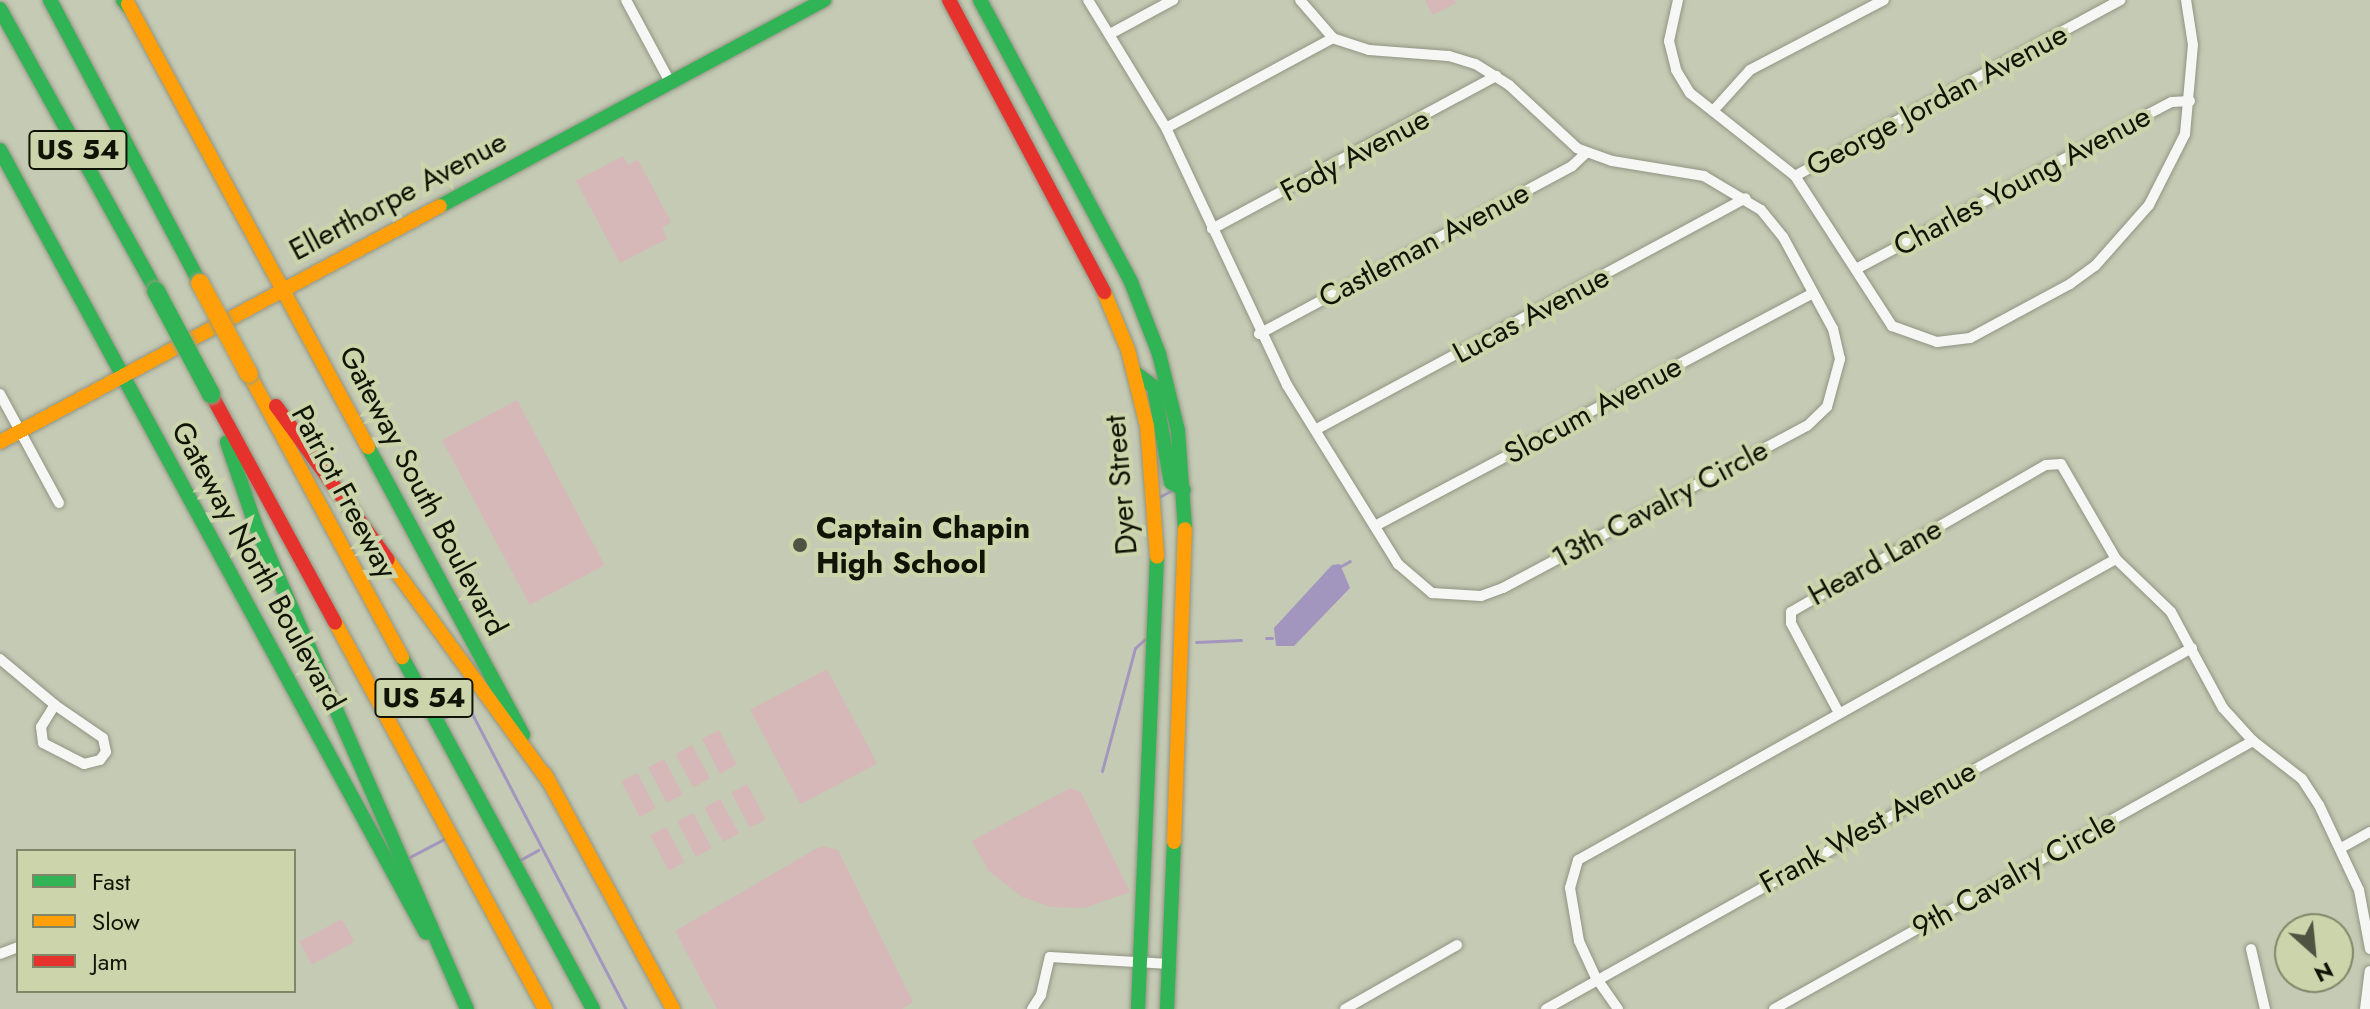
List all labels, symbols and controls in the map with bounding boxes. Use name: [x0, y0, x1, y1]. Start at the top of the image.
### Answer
street label: George Jordan Avenue: [1800, 16, 2074, 184]
street label: Charles Young Avenue: [1887, 98, 2157, 264]
street label: Fody Avenue: [1274, 101, 1436, 209]
street label: Ellerthorpe Avenue: [283, 124, 513, 268]
road number: US 54: [28, 126, 128, 174]
street label: Castleman Avenue: [1313, 174, 1535, 316]
street label: Lucas Avenue: [1447, 259, 1615, 371]
street label: Gateway South Boulevard: [331, 340, 515, 642]
street label: Slocum Avenue: [1498, 348, 1688, 472]
street label: Patriot Freeway: [283, 399, 405, 585]
street label: Dyer Street: [1097, 414, 1145, 556]
street label: Gateway North Boulevard: [164, 415, 352, 717]
street label: 13th Cavalry Circle: [1546, 432, 1774, 576]
place label: Captain Chapin High School: [816, 510, 1030, 580]
street label: Heard Lane: [1802, 511, 1948, 613]
marker: Captain Chapin High School: [791, 536, 809, 554]
road number: US 54: [374, 674, 474, 722]
street label: Frank West Avenue: [1754, 753, 1982, 901]
street label: 9th Cavalry Circle: [1906, 804, 2122, 946]
legend: [16, 849, 296, 993]
text: Fast: [92, 864, 130, 899]
text: Slow: [92, 904, 140, 939]
north arrow: [2274, 913, 2354, 993]
text: Jam: [92, 944, 128, 979]
text: N: [2309, 954, 2339, 991]

